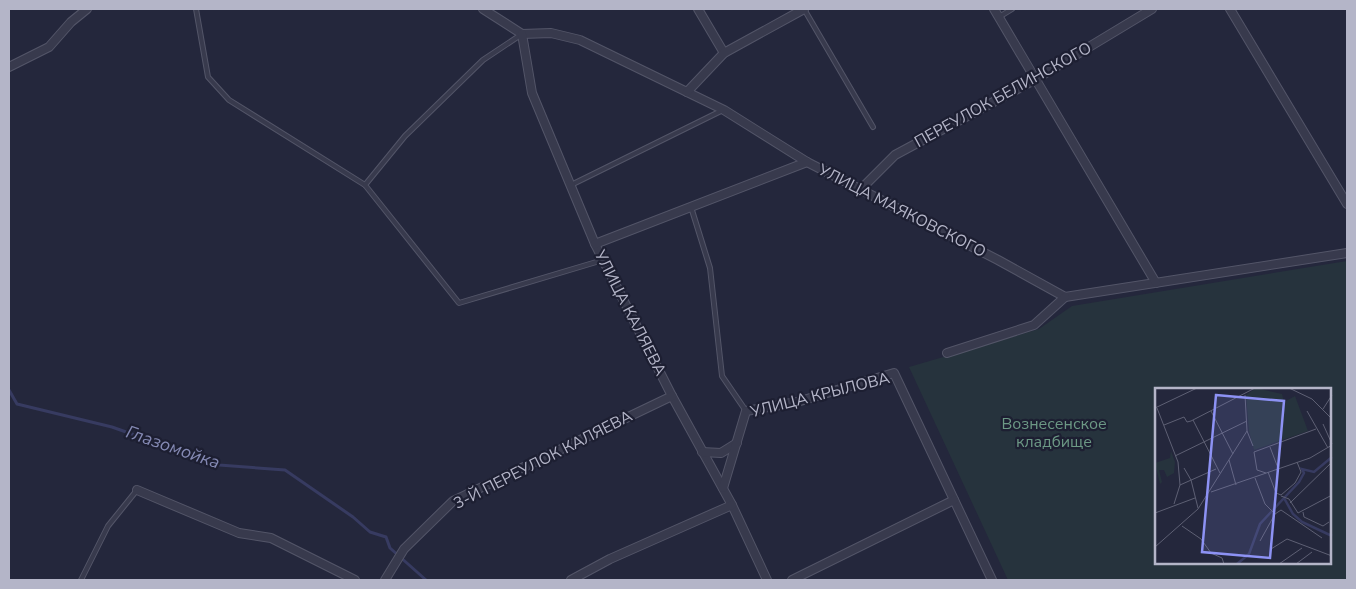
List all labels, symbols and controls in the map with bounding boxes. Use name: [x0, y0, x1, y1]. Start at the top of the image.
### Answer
street label: ПЕРЕУЛОК БЕЛИНСКОГО: [910, 37, 1096, 153]
street label: УЛИЦА МАЯКОВСКОГО: [813, 159, 990, 263]
street label: УЛИЦА КАЛЯЕВА: [588, 246, 671, 380]
street label: УЛИЦА КРЫЛОВА: [747, 367, 892, 423]
inset map: [1155, 388, 1331, 564]
street label: 3-Й ПЕРЕУЛОК КАЛЯЕВА: [450, 405, 636, 515]
park label: Вознесенское кладбище: [1001, 413, 1107, 453]
water label: Глазомойка: [123, 420, 223, 474]

